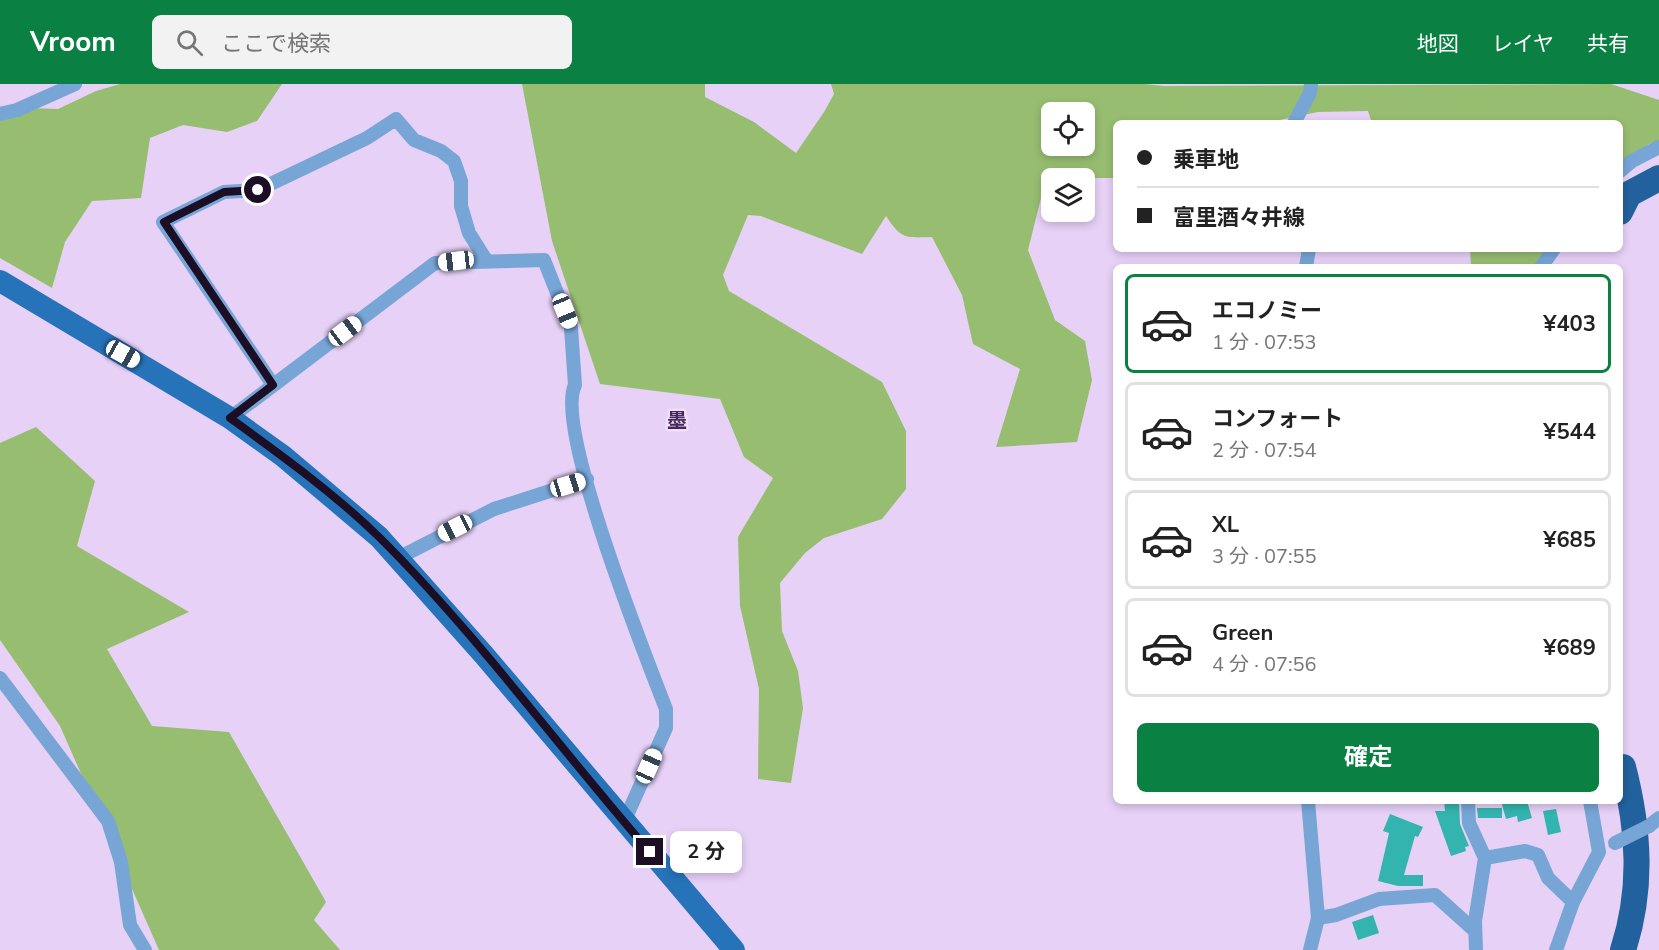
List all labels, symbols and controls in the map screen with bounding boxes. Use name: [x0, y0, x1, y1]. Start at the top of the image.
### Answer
search box: [152, 15, 572, 69]
text: Vroom: [30, 23, 116, 61]
icon: search: [173, 26, 206, 59]
text: ここで検索: [221, 29, 331, 59]
text: 地図: [1417, 30, 1459, 58]
text: レイヤ: [1492, 30, 1554, 58]
text: 共有: [1587, 30, 1629, 58]
map controls: [1041, 102, 1095, 222]
button: locate: [1041, 102, 1095, 156]
text: 乗車地: [1173, 145, 1239, 175]
button: layers: [1041, 168, 1095, 222]
route start: [244, 176, 271, 203]
text: 富里酒々井線: [1173, 203, 1305, 233]
car: [437, 250, 475, 272]
car: [550, 291, 580, 331]
text: エコノミー: [1212, 296, 1322, 326]
icon: car: [1140, 297, 1194, 351]
text: ¥403: [1543, 309, 1596, 339]
car: [325, 313, 365, 349]
text: 1 分 · 07:53: [1212, 329, 1317, 356]
car: [103, 337, 143, 371]
text: コンフォート: [1212, 404, 1343, 434]
icon: car: [1140, 405, 1194, 459]
district label: 墨: [667, 407, 687, 434]
text: ¥544: [1543, 417, 1596, 447]
text: 2 分 · 07:54: [1212, 437, 1317, 464]
car: [548, 471, 588, 499]
text: XL: [1212, 510, 1239, 540]
car: [435, 512, 475, 544]
icon: car: [1140, 513, 1194, 567]
text: ¥685: [1543, 525, 1596, 555]
text: 3 分 · 07:55: [1212, 543, 1317, 570]
text: Green: [1212, 618, 1273, 648]
icon: car: [1140, 621, 1194, 675]
text: ¥689: [1543, 633, 1596, 663]
text: 4 分 · 07:56: [1212, 651, 1317, 678]
button: 確定: [1137, 723, 1599, 792]
car: [633, 746, 665, 786]
callout: 2 分: [671, 831, 743, 873]
route end: [636, 838, 663, 865]
text: 2 分: [687, 838, 725, 865]

